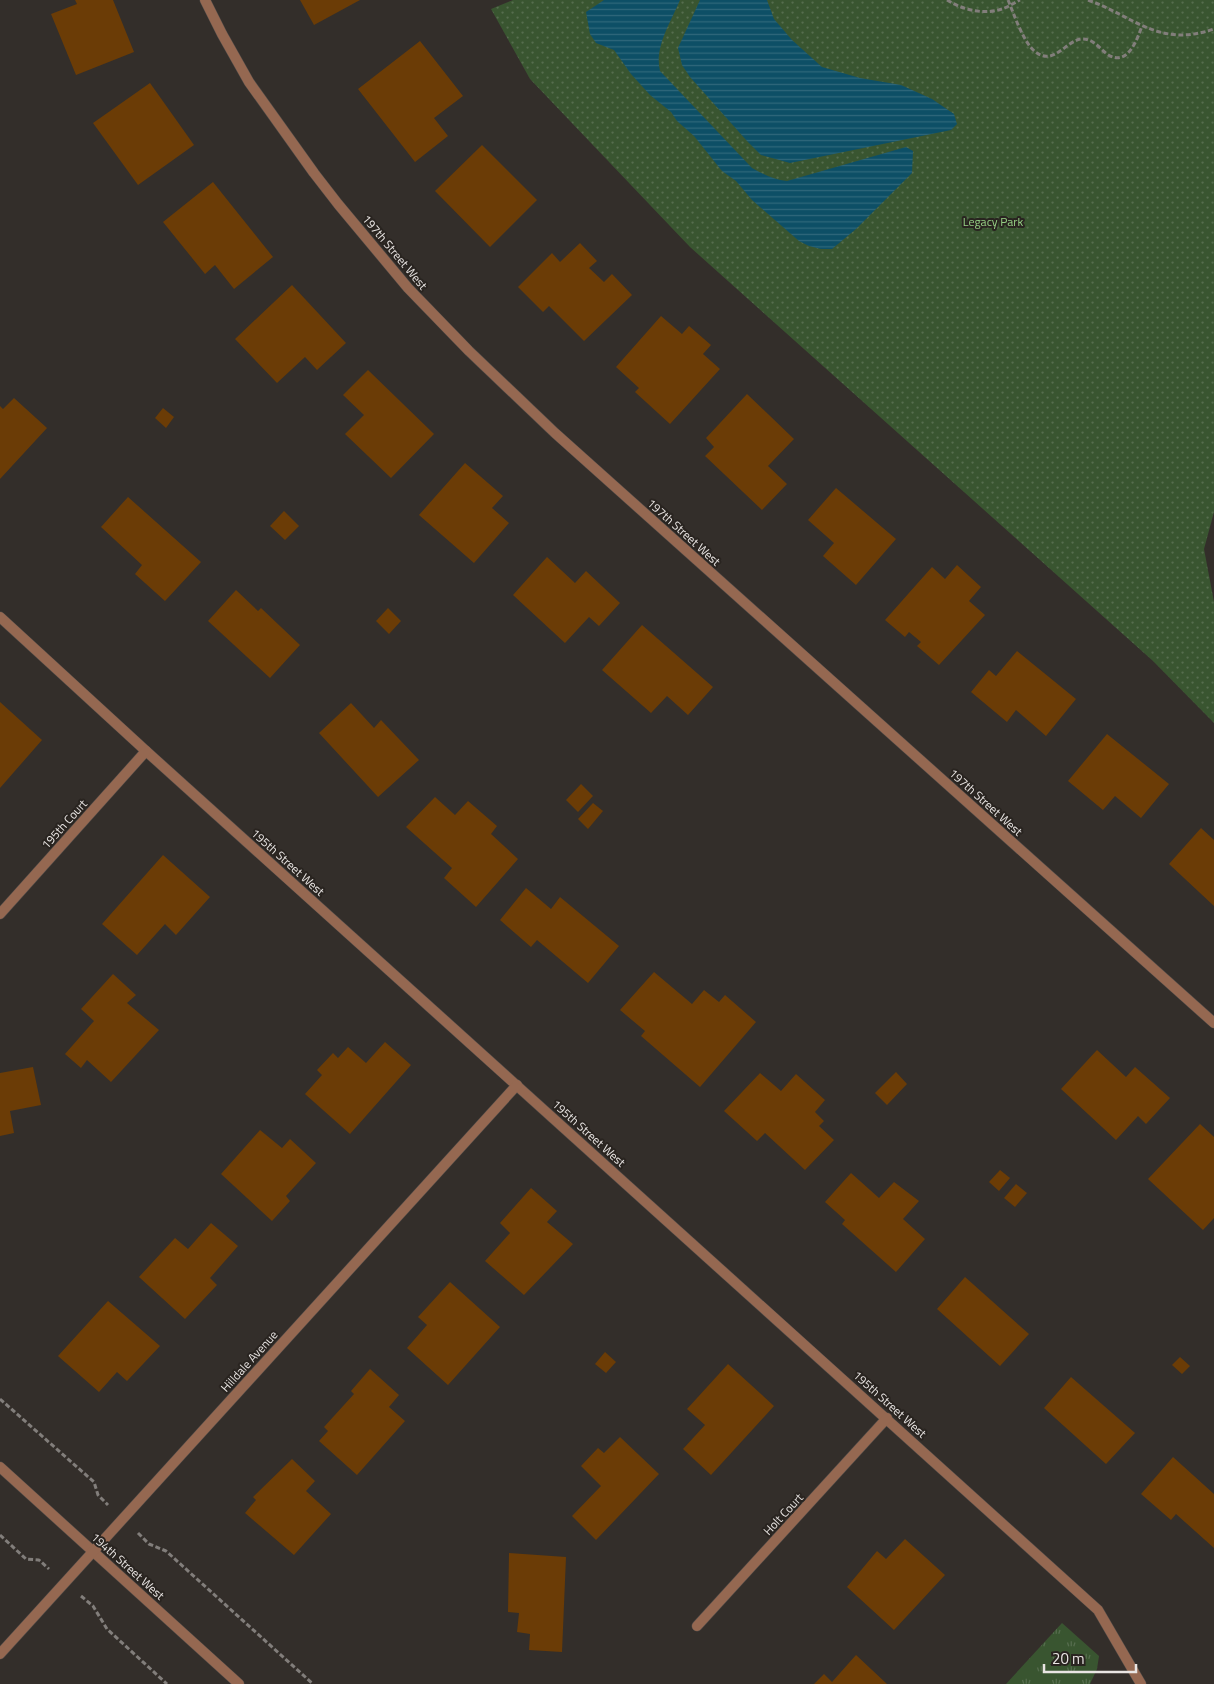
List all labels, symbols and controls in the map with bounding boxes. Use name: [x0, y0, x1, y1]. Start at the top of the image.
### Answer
street label: 197th Street West: [358, 210, 433, 294]
park label: Legacy Park: [963, 212, 1024, 231]
street label: 197th Street West: [643, 494, 726, 571]
street label: 197th Street West: [945, 764, 1028, 841]
street label: 195th Court: [37, 794, 92, 853]
street label: 195th Street West: [247, 824, 330, 901]
street label: 195th Street West: [548, 1095, 631, 1172]
street label: Hilldale Avenue: [216, 1326, 282, 1396]
street label: 195th Street West: [849, 1366, 932, 1443]
street label: Holt Court: [758, 1488, 808, 1539]
street label: 194th Street West: [87, 1528, 170, 1605]
scale bar: [1044, 1642, 1136, 1674]
text: 20 m: [1052, 1647, 1085, 1670]

